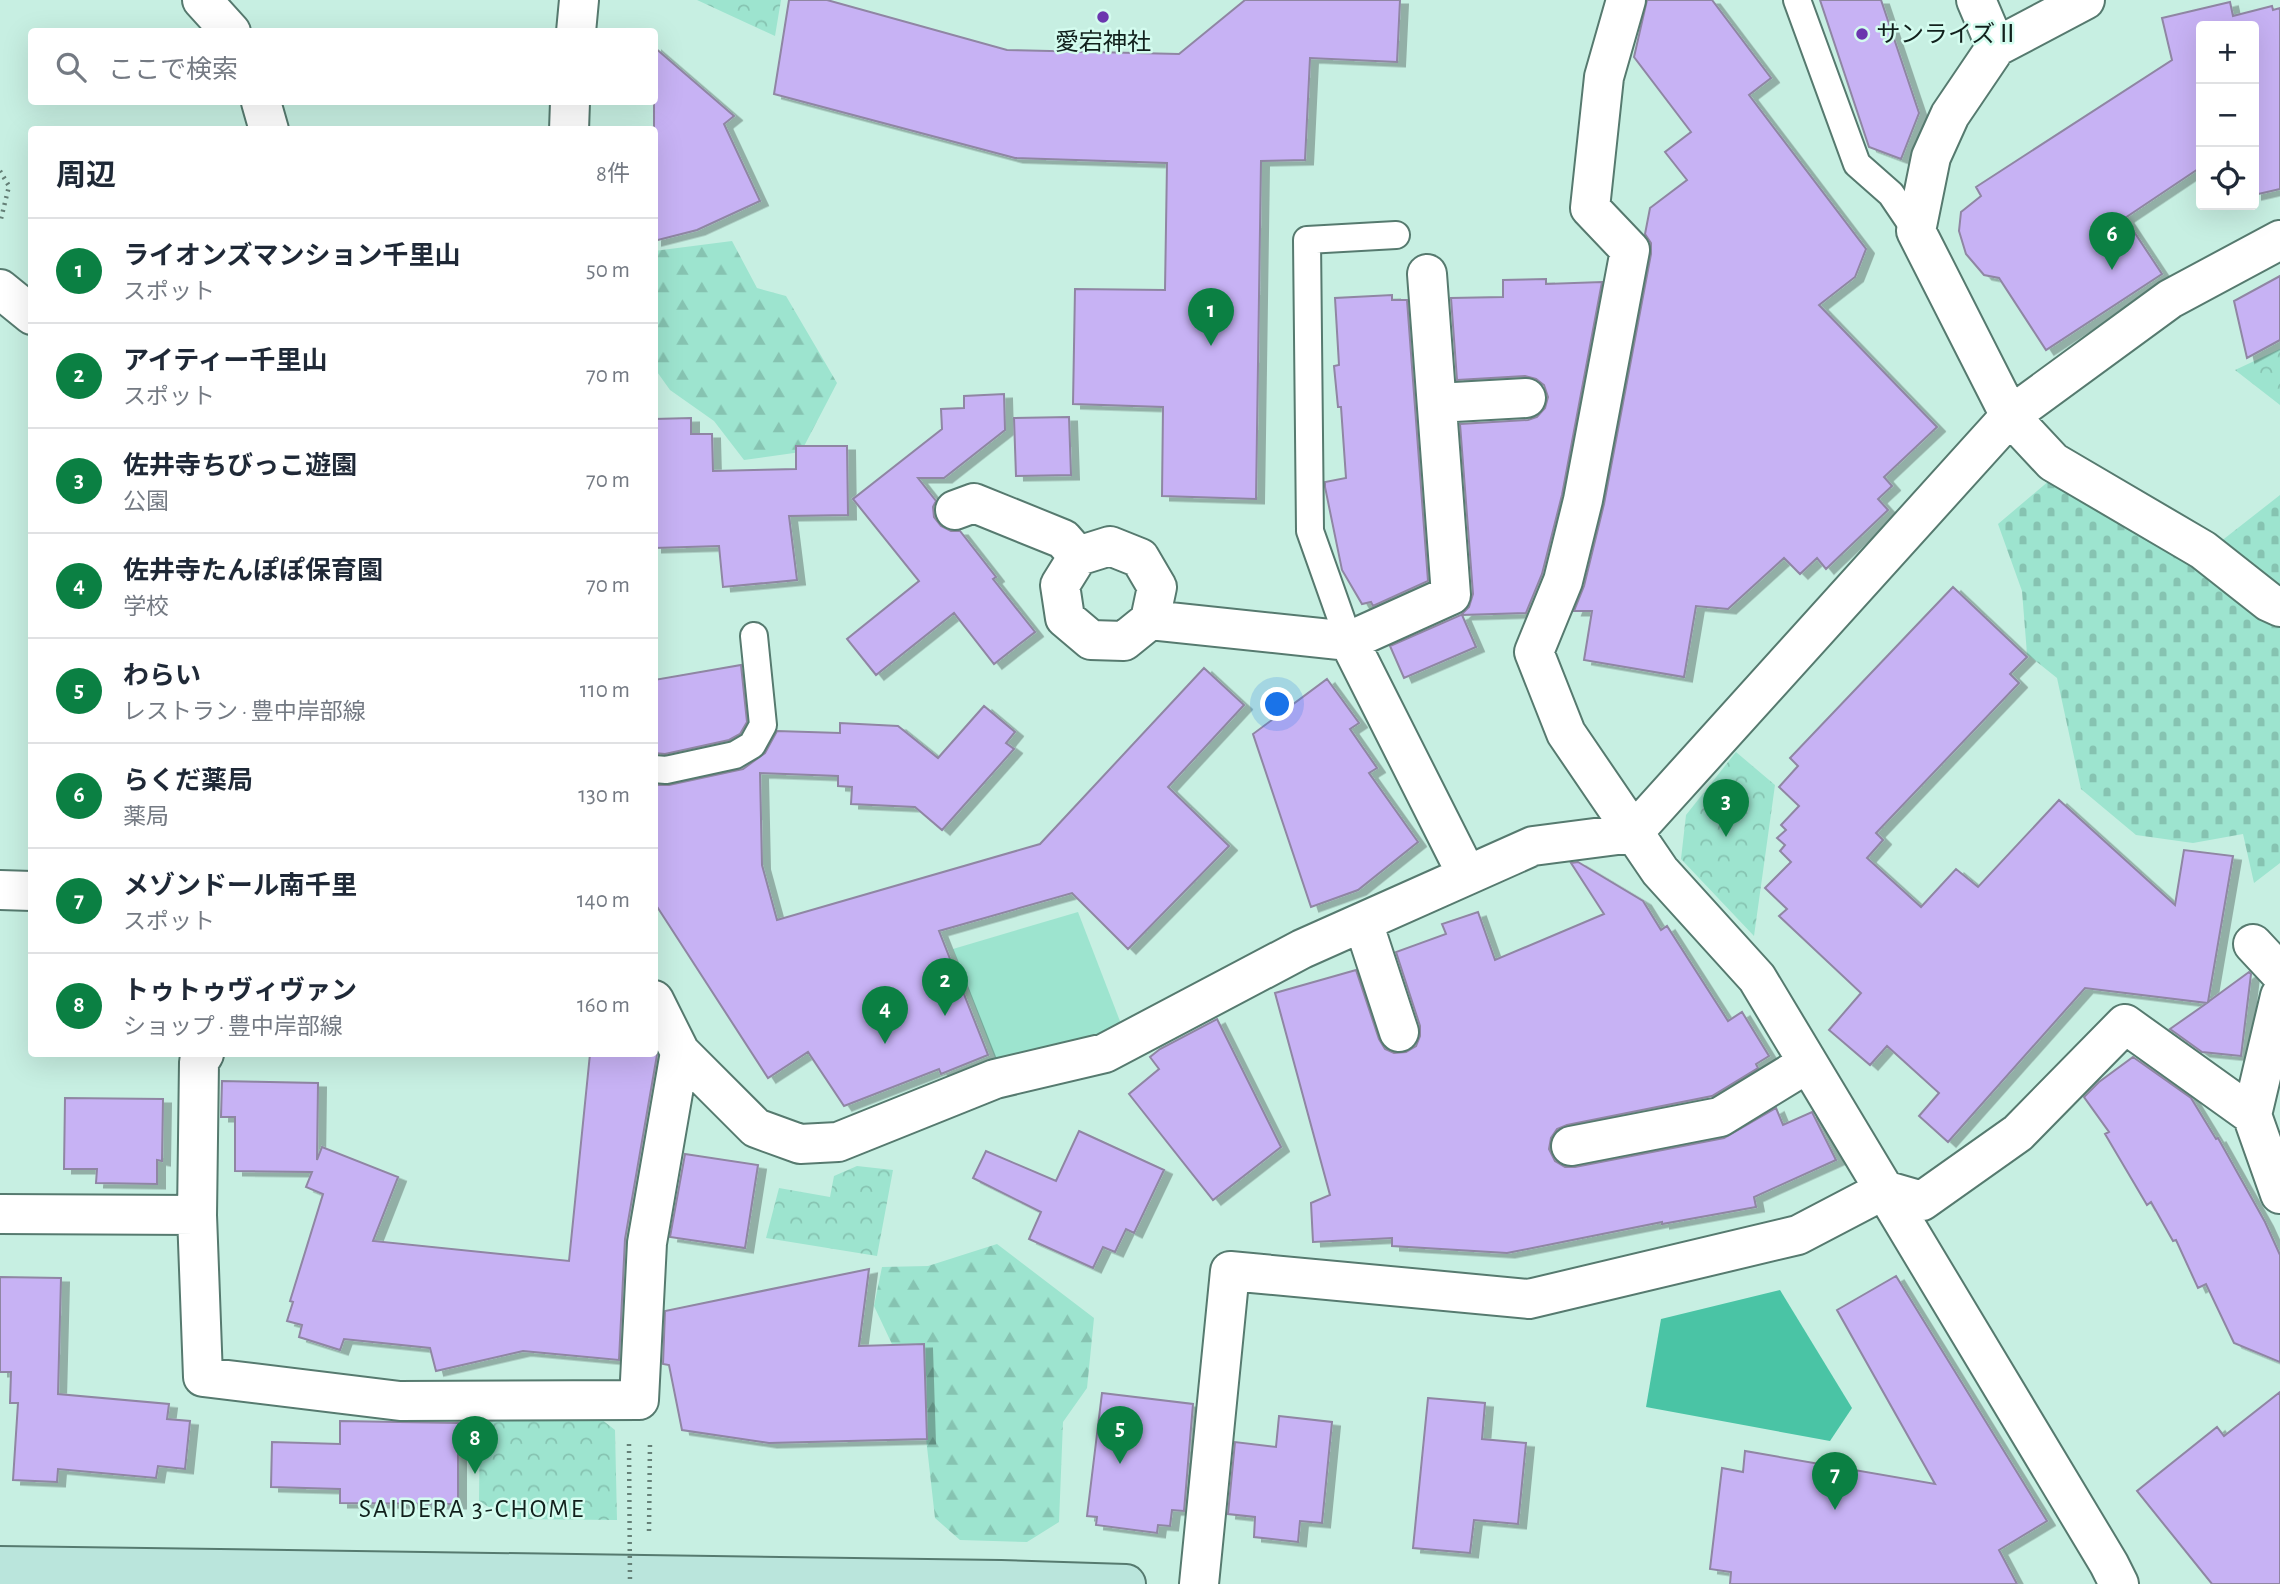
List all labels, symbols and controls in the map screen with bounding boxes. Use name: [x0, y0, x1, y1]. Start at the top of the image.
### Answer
marker: 愛宕神社: [1095, 9, 1111, 25]
place label: サンライズⅡ: [1876, 21, 2019, 47]
map controls: [2196, 21, 2259, 210]
button: +: [2196, 21, 2259, 84]
marker: サンライズⅡ: [1854, 26, 1870, 42]
search box: [28, 28, 658, 105]
place label: 愛宕神社: [1055, 29, 1151, 55]
icon: search: [52, 48, 90, 86]
text: ここで検索: [108, 57, 238, 83]
button: −: [2196, 84, 2259, 147]
button: locate: [2196, 147, 2259, 210]
text: 周辺: [56, 161, 116, 191]
text: 8件: [596, 163, 630, 186]
pin: 6: [2089, 212, 2135, 270]
text: ライオンズマンション千里山: [123, 243, 460, 269]
text: 1: [75, 259, 83, 282]
text: 50 m: [586, 259, 630, 282]
text: スポット: [123, 281, 215, 304]
pin: 1: [1188, 288, 1234, 346]
text: アイティー千里山: [123, 348, 328, 374]
text: 2: [74, 364, 84, 387]
text: 70 m: [586, 364, 630, 387]
text: スポット: [123, 386, 215, 409]
text: 佐井寺ちびっこ遊園: [123, 453, 357, 479]
text: 3: [74, 469, 84, 492]
text: 70 m: [586, 469, 630, 492]
text: 公園: [123, 491, 169, 514]
text: 佐井寺たんぽぽ保育園: [123, 558, 383, 584]
text: 4: [73, 574, 85, 597]
text: 70 m: [586, 574, 630, 597]
text: 学校: [123, 596, 169, 619]
text: わらい: [123, 663, 201, 689]
text: 5: [74, 679, 84, 702]
text: 110 m: [580, 679, 630, 702]
your location: [1260, 687, 1294, 721]
text: レストラン · 豊中岸部線: [123, 701, 366, 724]
text: らくだ薬局: [123, 768, 253, 794]
pin: 3: [1703, 779, 1749, 837]
text: 6: [73, 784, 85, 807]
text: 130 m: [578, 784, 630, 807]
text: 薬局: [123, 806, 169, 829]
text: メゾンドール南千里: [123, 873, 357, 899]
text: 7: [74, 889, 84, 912]
text: 140 m: [577, 889, 630, 912]
text: スポット: [123, 911, 215, 934]
pin: 2: [922, 958, 968, 1016]
text: トゥトゥヴィヴァン: [123, 978, 357, 1004]
pin: 4: [862, 986, 908, 1044]
text: 8: [73, 994, 85, 1017]
text: 160 m: [577, 994, 630, 1017]
text: ショップ · 豊中岸部線: [123, 1016, 343, 1039]
pin: 5: [1097, 1406, 1143, 1464]
pin: 8: [452, 1416, 498, 1474]
pin: 7: [1812, 1452, 1858, 1510]
district label: SAIDERA 3-CHOME: [359, 1496, 585, 1522]

